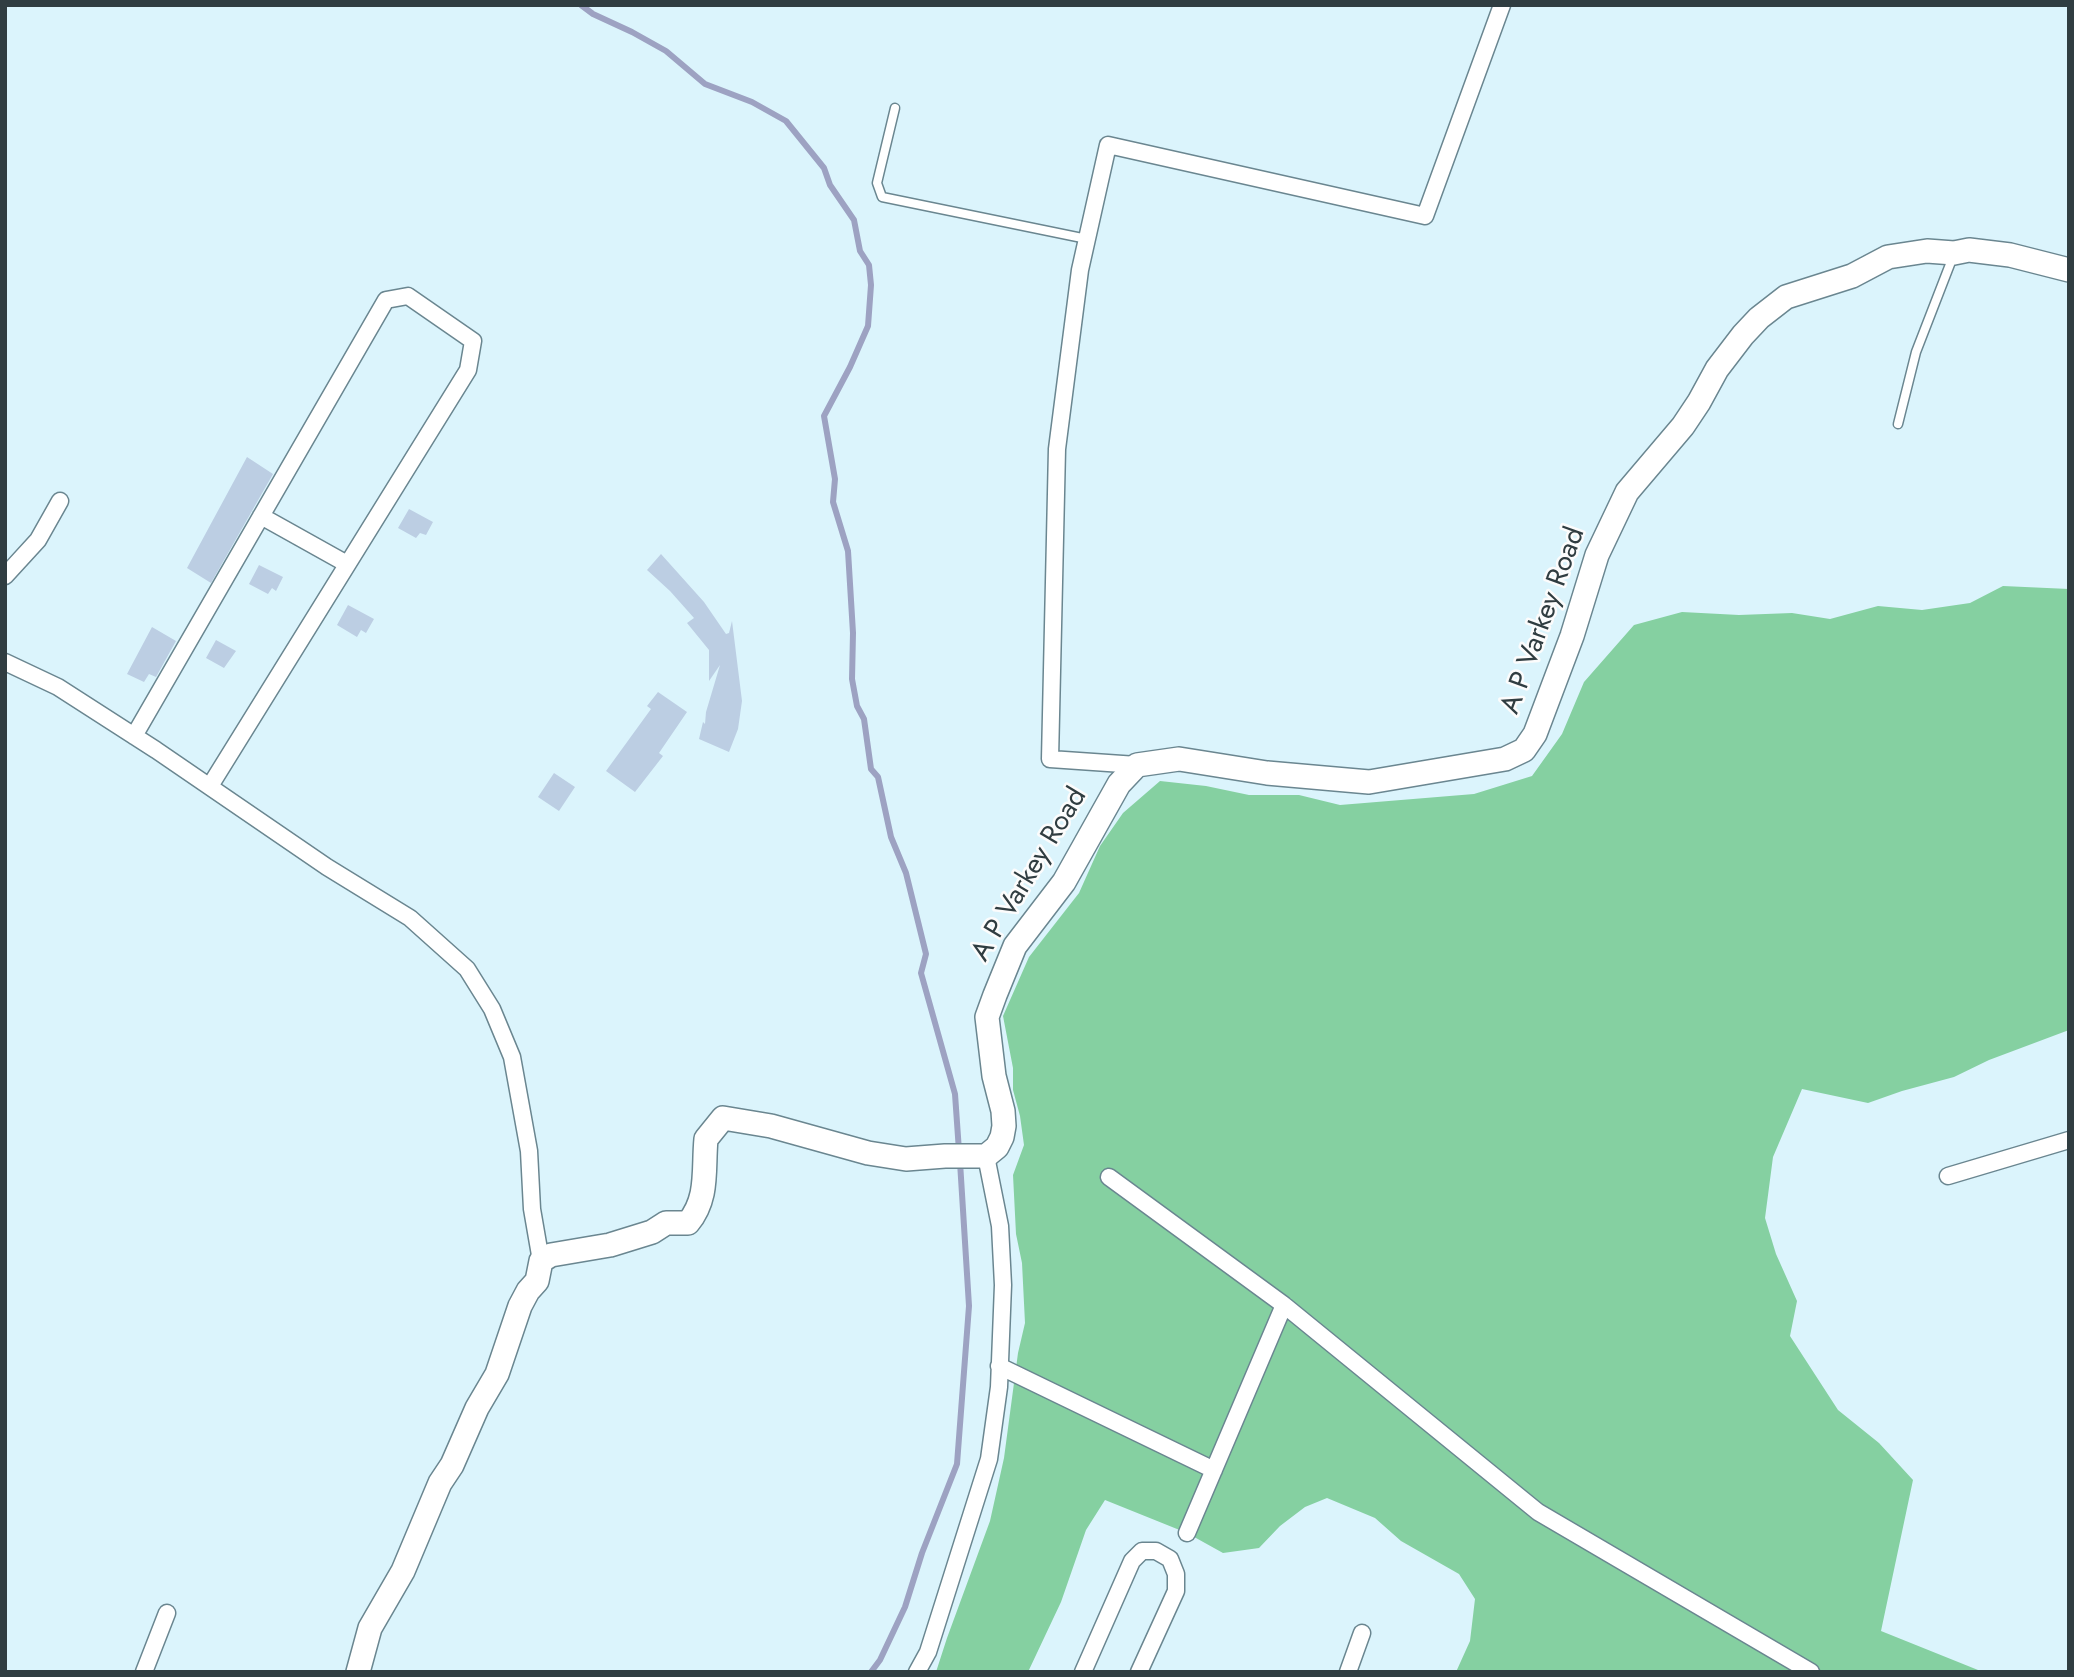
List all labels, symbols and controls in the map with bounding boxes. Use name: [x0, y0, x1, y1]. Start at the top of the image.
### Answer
street label: A P Varkey Road: [1495, 523, 1593, 719]
street label: A P Varkey Road: [965, 782, 1095, 968]

